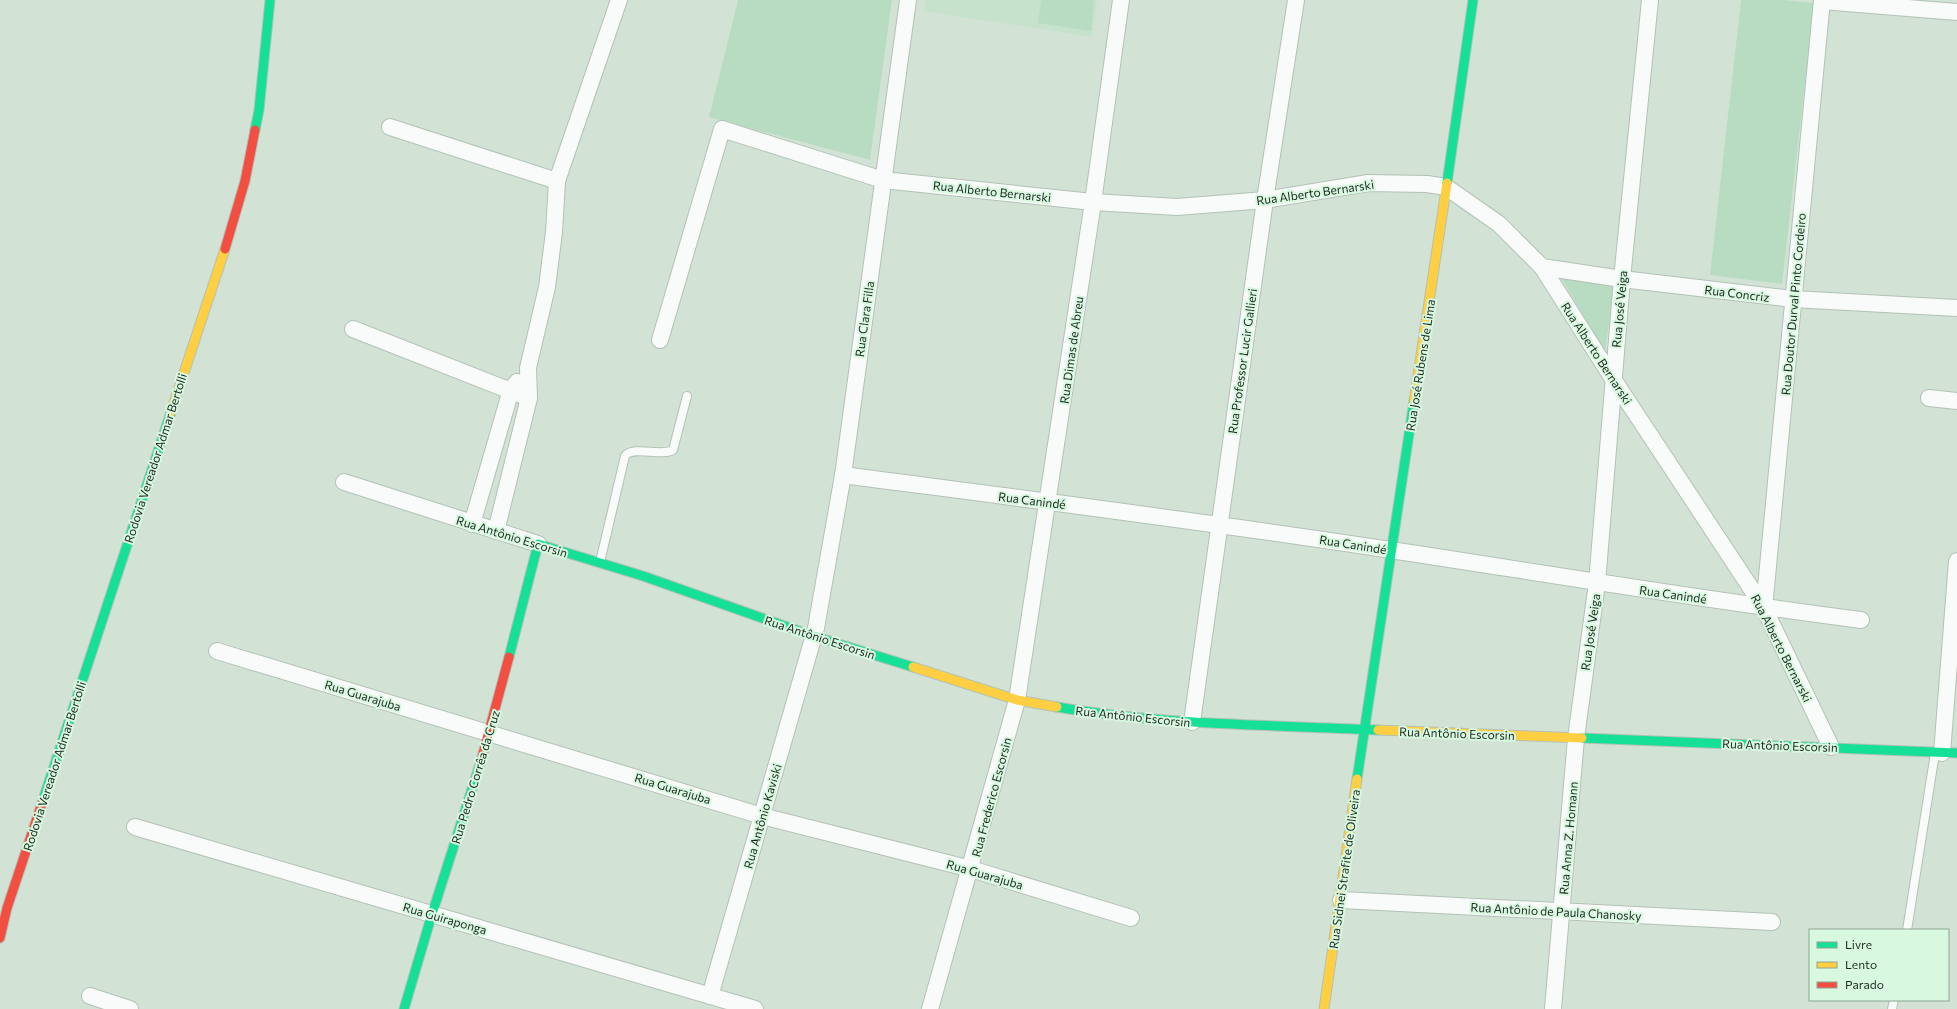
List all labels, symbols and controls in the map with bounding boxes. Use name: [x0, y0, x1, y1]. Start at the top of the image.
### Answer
street label: Rua Alberto Bernarski: [1255, 177, 1375, 207]
street label: Rua Alberto Bernarski: [932, 178, 1052, 204]
street label: Rua Doutor Durval Pinto Cordeiro: [1778, 212, 1808, 396]
street label: Rua José Veiga: [1609, 270, 1630, 348]
street label: Rua Clara Filla: [852, 280, 876, 358]
street label: Rua Concriz: [1704, 282, 1770, 304]
street label: Rua Professor Lucir Gallieri: [1225, 287, 1259, 435]
street label: Rua Dimas de Abreu: [1057, 295, 1085, 405]
street label: Rua José Rubens de Lima: [1403, 298, 1438, 432]
street label: Rua Alberto Bernarski: [1559, 299, 1635, 407]
street label: Rodovia Vereador Admar Bertolli: [121, 371, 189, 545]
street label: Rua Canindé: [997, 489, 1067, 511]
street label: Rua Antônio Escorsin: [455, 512, 569, 560]
street label: Rua Canindé: [1318, 532, 1388, 556]
street label: Rua Canindé: [1638, 582, 1708, 606]
street label: Rua Alberto Bernarski: [1749, 592, 1815, 704]
street label: Rua José Veiga: [1578, 593, 1603, 671]
street label: Rua Antônio Escorsin: [763, 612, 877, 662]
street label: Rua Guarajuba: [323, 677, 403, 713]
street label: Rodovia Vereador Admar Bertolli: [20, 679, 88, 853]
street label: Rua Antônio Escorsin: [1075, 703, 1191, 729]
street label: Rua Pedro Corrêa da Cruz: [448, 709, 502, 845]
street label: Rua Antônio Escorsin: [1399, 724, 1515, 742]
street label: Rua Frederico Escorsin: [968, 736, 1014, 858]
street label: Rua Antônio Escorsin: [1722, 736, 1838, 754]
street label: Rua Antônio Kaviski: [740, 762, 784, 870]
street label: Rua Guarajuba: [633, 770, 713, 806]
street label: Rua Anna Z. Homann: [1556, 781, 1580, 895]
street label: Rua Sidnei Strafite de Oliveira: [1326, 788, 1362, 950]
street label: Rua Guarajuba: [945, 856, 1025, 892]
street label: Rua Guiraponga: [401, 899, 489, 937]
street label: Rua Antônio de Paula Chanosky: [1470, 900, 1642, 922]
legend: [1809, 929, 1949, 1001]
text: Livre: [1845, 937, 1872, 951]
text: Lento: [1845, 957, 1877, 971]
text: Parado: [1845, 977, 1884, 991]

